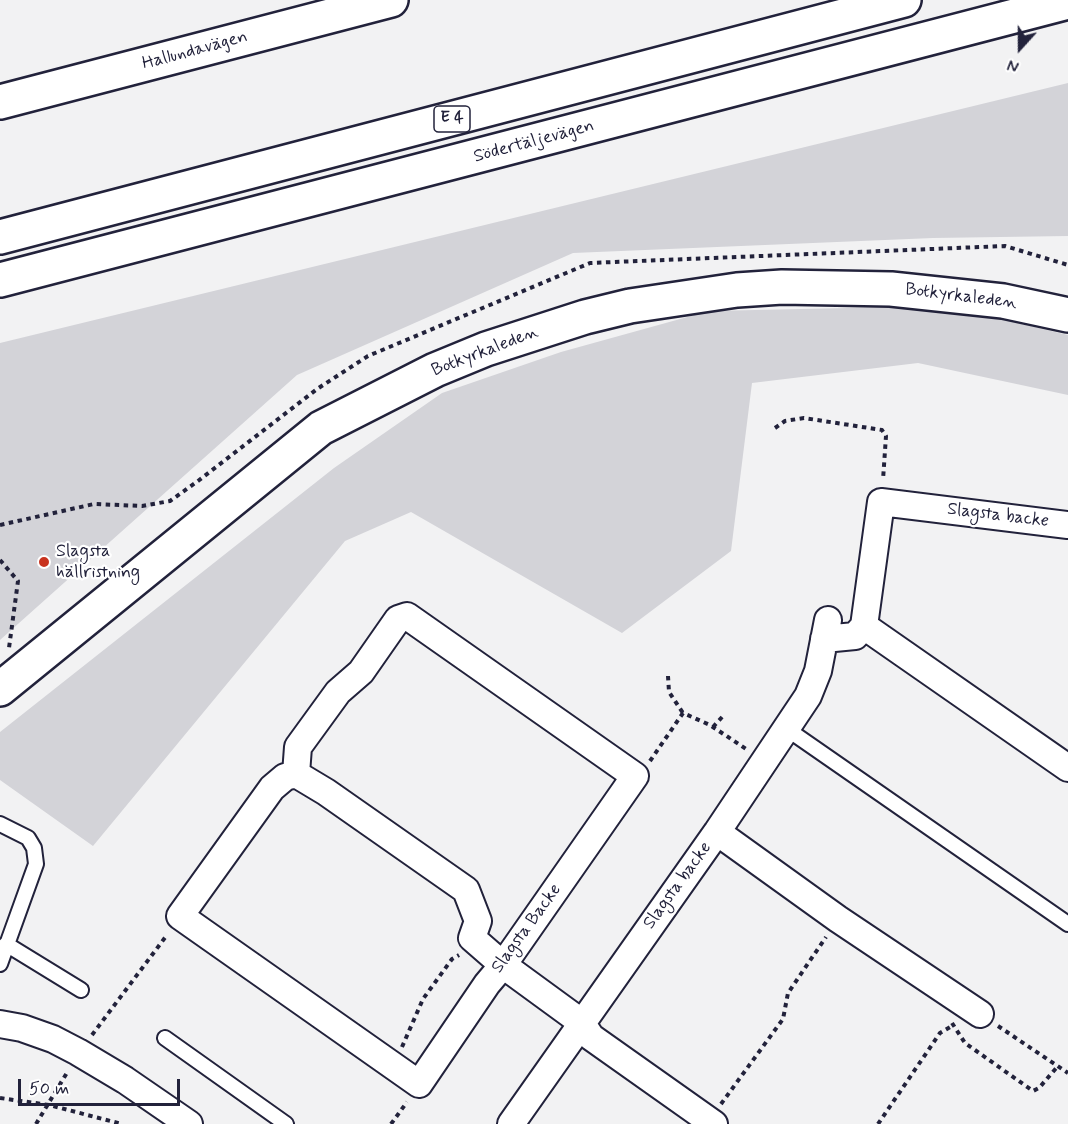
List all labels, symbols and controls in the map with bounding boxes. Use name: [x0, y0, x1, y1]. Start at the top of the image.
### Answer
north arrow: [990, 18, 1050, 78]
street label: Hallundavägen: [140, 27, 250, 75]
text: N: [1005, 54, 1022, 77]
road number: E 4: [434, 106, 470, 132]
street label: Södertäljevägen: [471, 116, 597, 168]
street label: Botkyrkaleden: [904, 279, 1018, 315]
street label: Botkyrkaleden: [429, 322, 541, 382]
street label: Slagsta backe: [946, 499, 1050, 533]
place label: Slagsta hällristning: [56, 541, 140, 584]
marker: Slagsta hällristning: [37, 555, 51, 569]
street label: Slagsta backe: [639, 838, 717, 934]
street label: Slagsta Backe: [487, 880, 567, 978]
scale bar: [21, 1067, 183, 1105]
text: 50 m: [29, 1077, 69, 1101]

